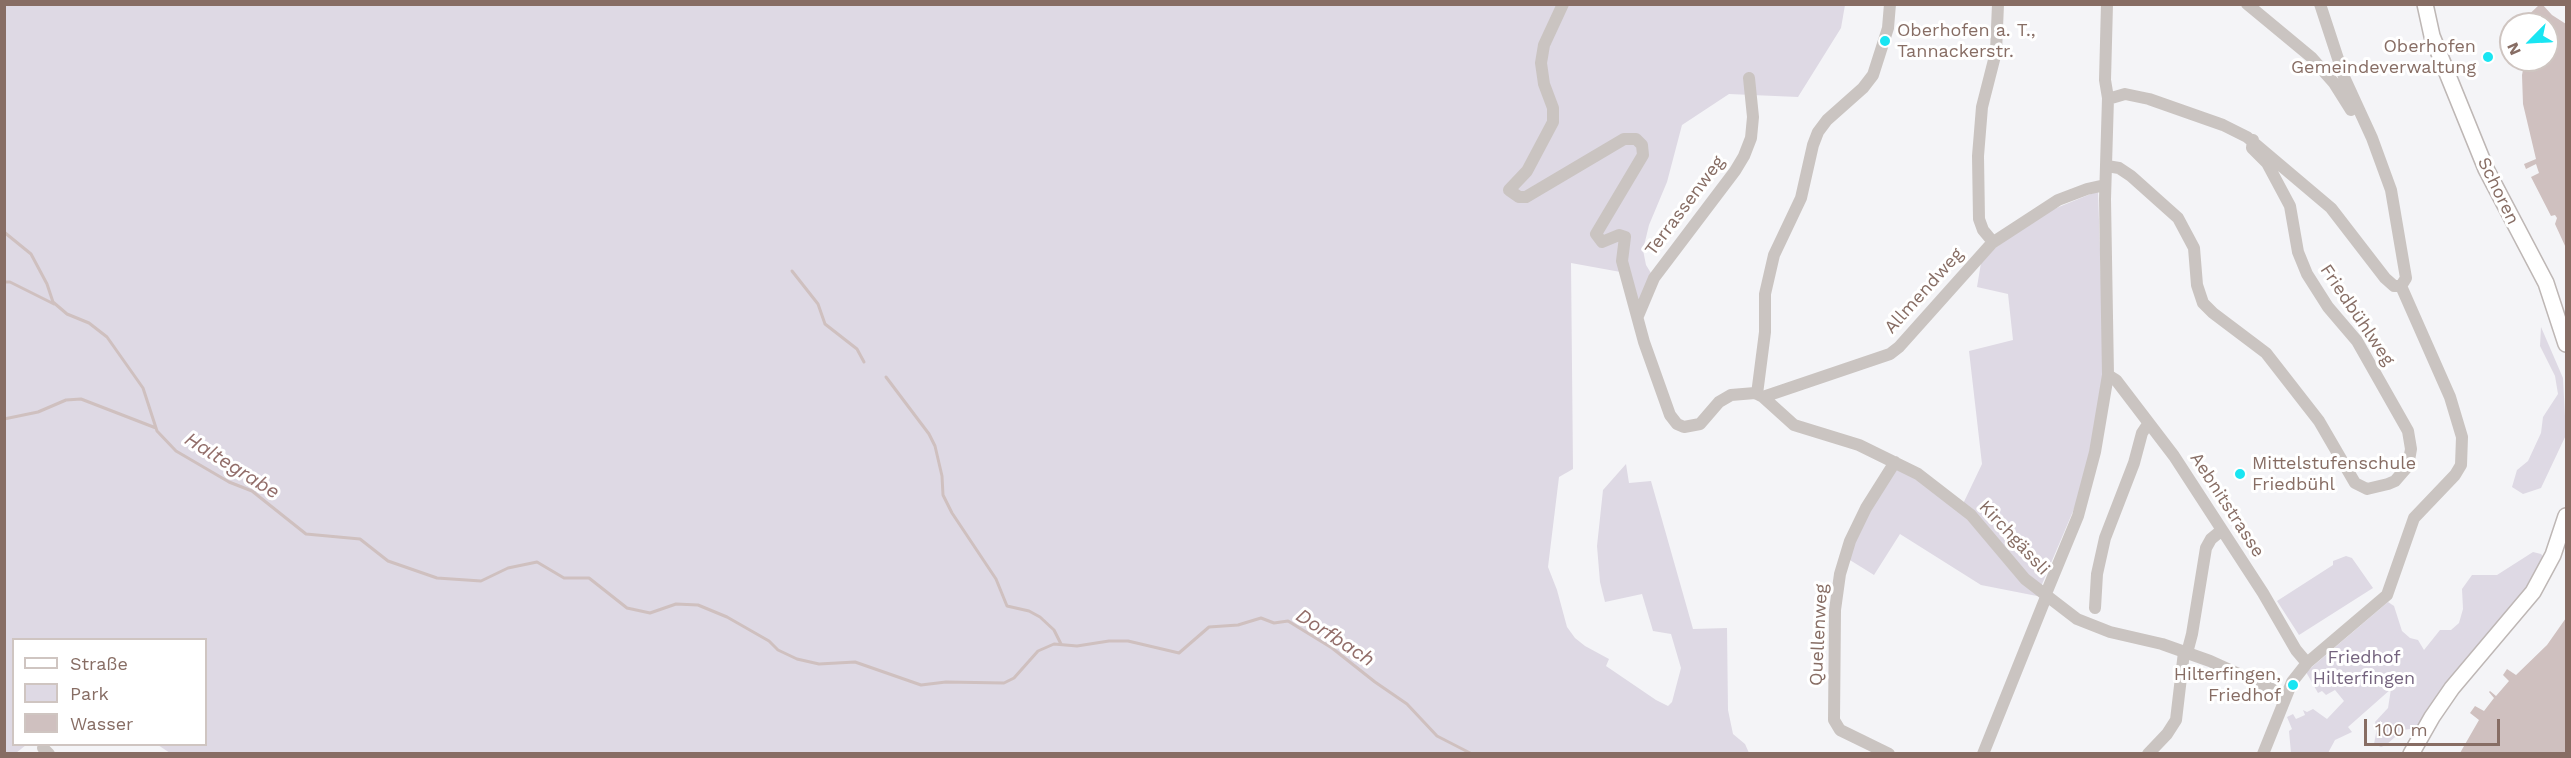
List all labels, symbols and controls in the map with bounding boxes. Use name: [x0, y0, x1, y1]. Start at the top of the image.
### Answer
north arrow: [2499, 12, 2559, 72]
place label: Oberhofen a. T., Tannackerstr.: [1897, 20, 2036, 63]
marker: Oberhofen a. T., Tannackerstr.: [1878, 34, 1892, 48]
place label: Oberhofen Gemeindeverwaltung: [2291, 36, 2476, 78]
text: N: [2503, 39, 2525, 58]
marker: Oberhofen Gemeindeverwaltung: [2481, 50, 2495, 64]
street label: Terrassenweg: [1641, 152, 1729, 260]
street label: Schoren: [2472, 154, 2524, 228]
street label: Allmendweg: [1880, 244, 1968, 338]
street label: Friedbühlweg: [2315, 260, 2399, 370]
water label: Haltegrabe: [180, 427, 284, 505]
street label: Aebnitstrasse: [2185, 449, 2269, 561]
place label: Mittelstufenschule Friedbühl: [2252, 453, 2416, 496]
marker: Mittelstufenschule Friedbühl: [2233, 467, 2247, 481]
street label: Kirchgässli: [1974, 496, 2054, 580]
street label: Quellenweg: [1806, 583, 1832, 687]
water label: Dorfbach: [1291, 604, 1379, 672]
legend: [12, 638, 207, 746]
park label: Friedhof Hilterfingen: [2313, 647, 2415, 690]
text: Straße: [70, 653, 128, 674]
place label: Hilterfingen, Friedhof: [2174, 664, 2281, 706]
marker: Hilterfingen, Friedhof: [2286, 678, 2300, 692]
text: Park: [70, 683, 109, 704]
scale bar: [2367, 707, 2504, 745]
text: Wasser: [70, 713, 133, 734]
text: 100 m: [2375, 719, 2428, 740]

